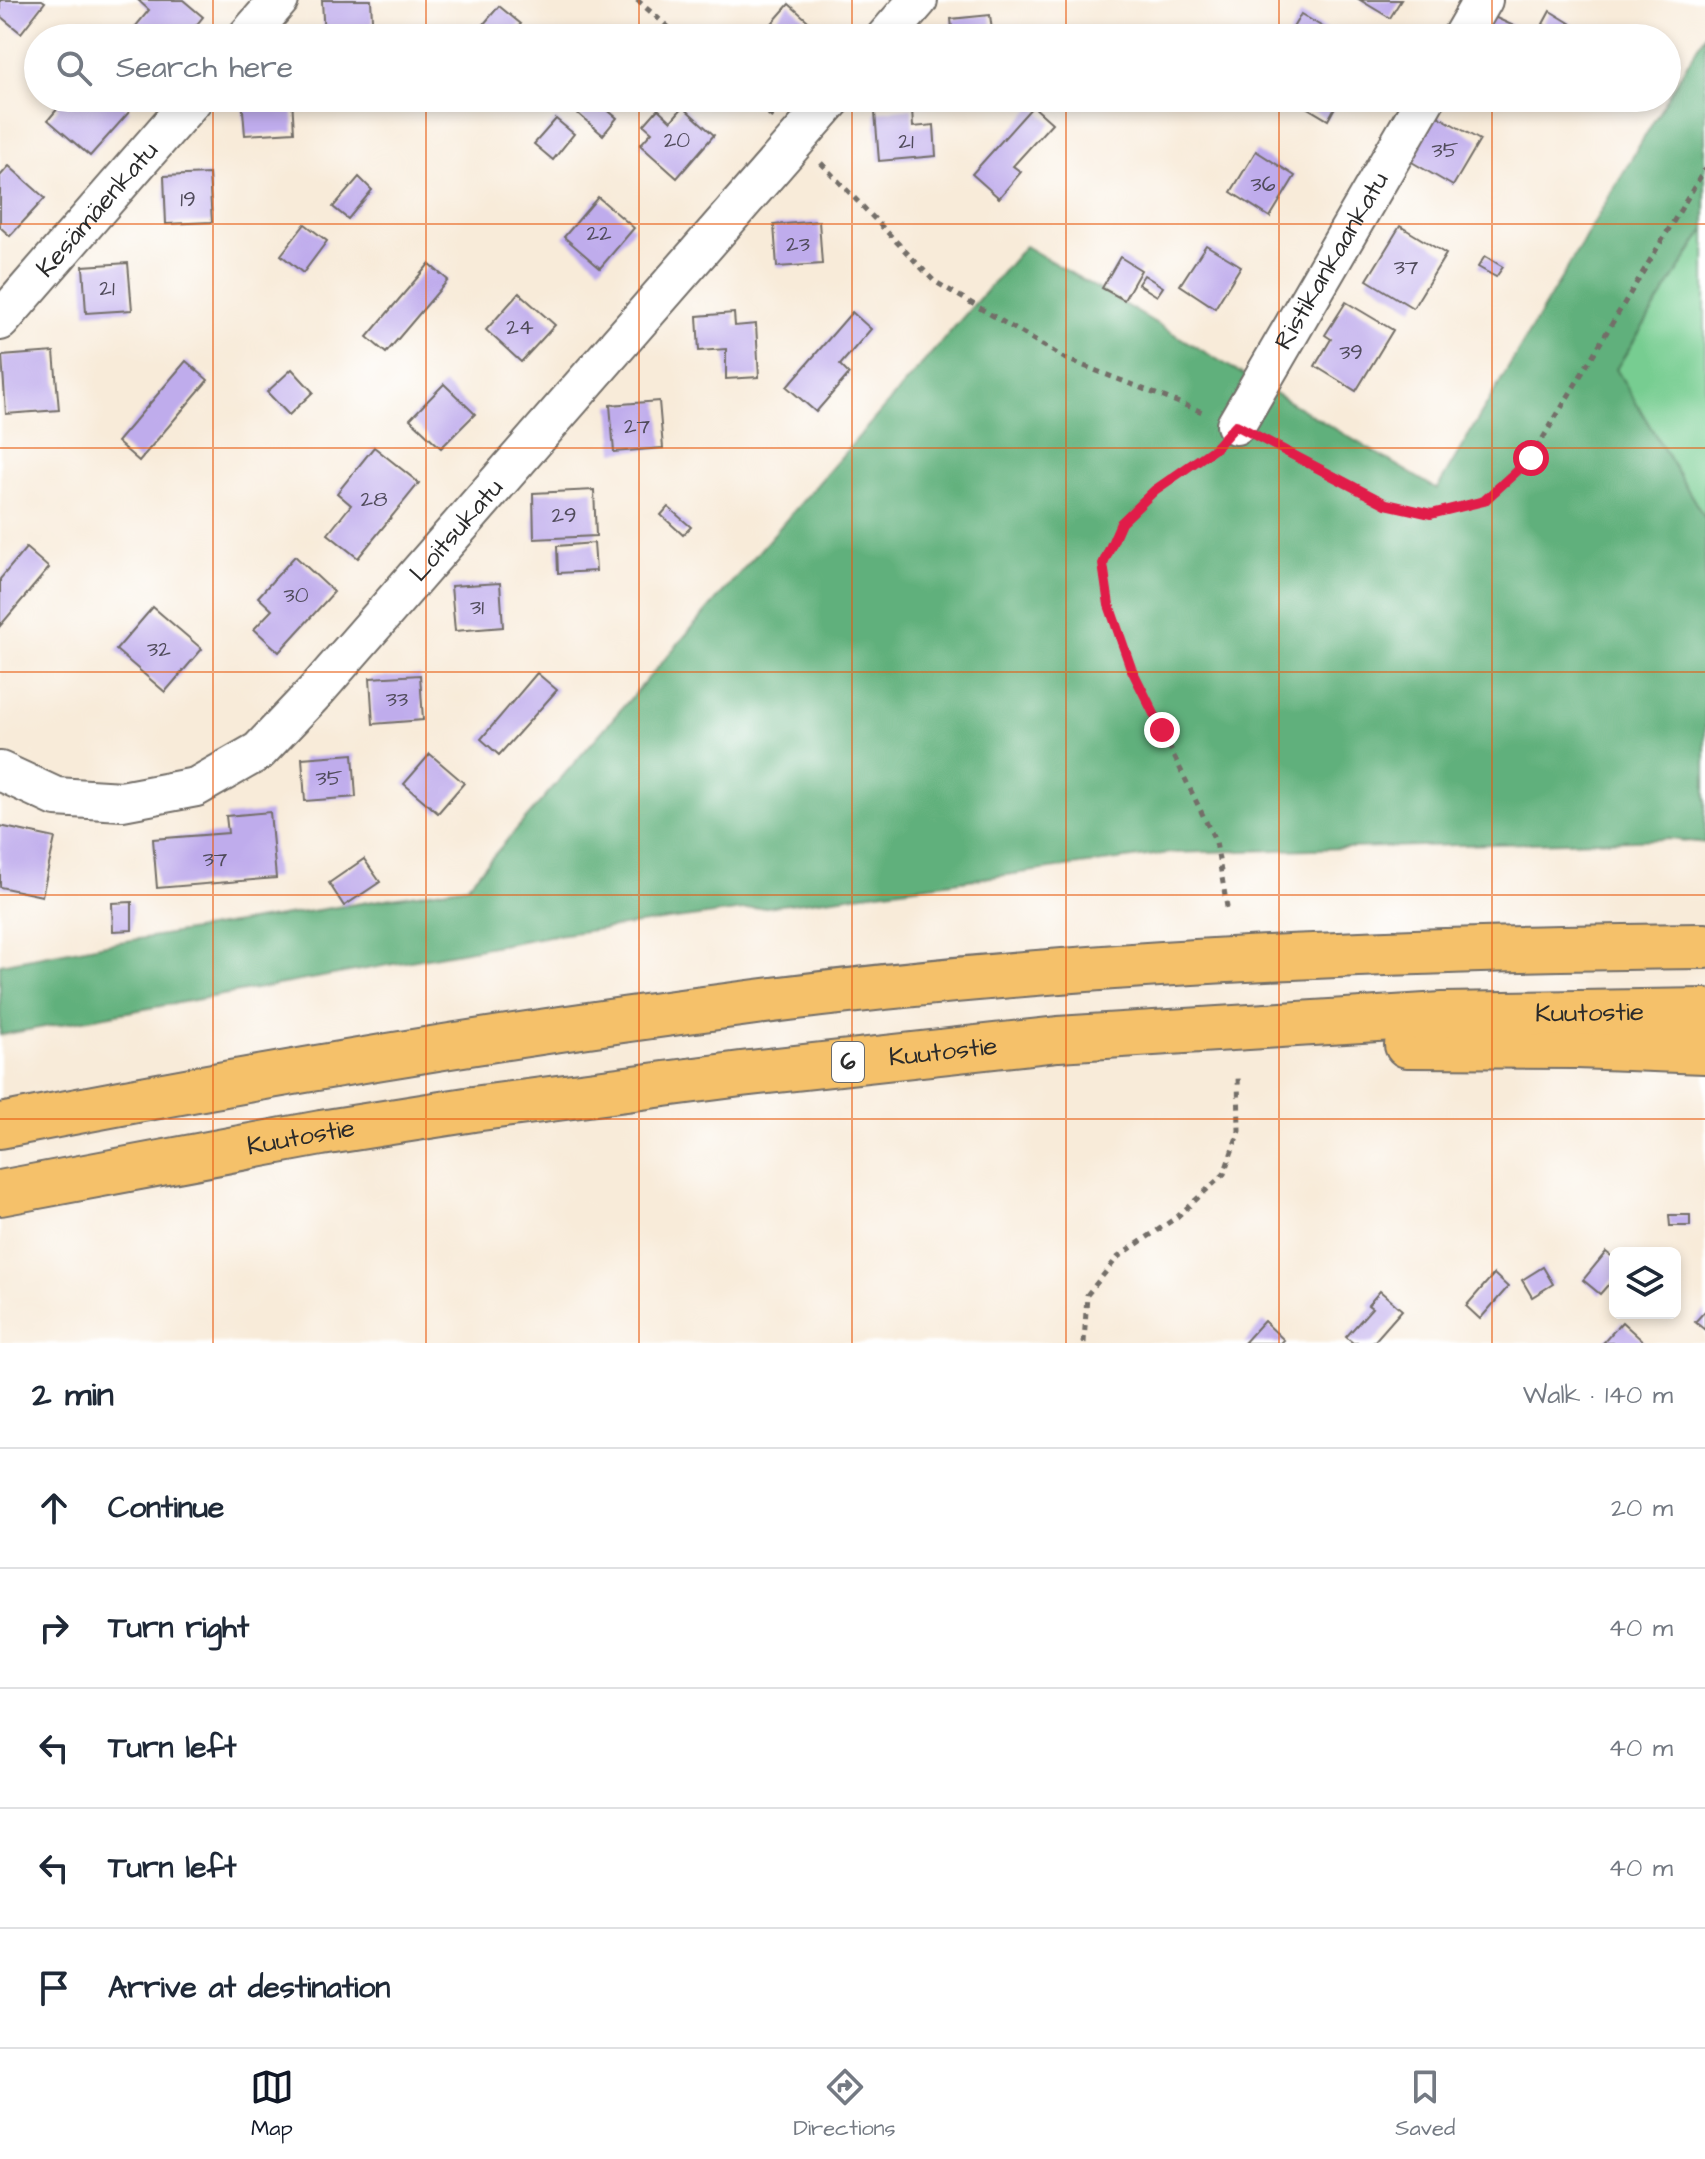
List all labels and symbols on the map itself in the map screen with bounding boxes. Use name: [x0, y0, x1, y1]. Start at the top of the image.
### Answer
house number: 20: [664, 125, 690, 156]
house number: 21: [898, 126, 914, 157]
street label: Kesämäenkatu: [28, 134, 166, 285]
house number: 35: [1432, 135, 1459, 166]
street label: Ristikankaankatu: [1265, 165, 1397, 356]
house number: 36: [1251, 169, 1276, 200]
house number: 19: [180, 184, 196, 215]
house number: 22: [586, 218, 612, 249]
house number: 23: [786, 229, 810, 260]
house number: 37: [1394, 252, 1419, 283]
house number: 21: [99, 273, 115, 304]
house number: 24: [506, 312, 534, 343]
house number: 39: [1339, 337, 1363, 368]
house number: 27: [624, 411, 651, 442]
route start: [1513, 440, 1549, 476]
street label: Loitsukatu: [401, 471, 511, 589]
house number: 28: [361, 484, 387, 515]
house number: 29: [551, 500, 577, 531]
house number: 30: [283, 580, 309, 611]
house number: 31: [470, 592, 484, 623]
house number: 32: [147, 634, 171, 665]
house number: 33: [386, 684, 408, 715]
route end: [1144, 712, 1180, 748]
house number: 35: [316, 763, 343, 794]
house number: 37: [203, 844, 228, 875]
street label: Kuutostie: [1535, 994, 1644, 1032]
street label: Kuutostie: [887, 1028, 999, 1076]
road number: 6: [832, 1042, 864, 1082]
street label: Kuutostie: [244, 1110, 357, 1164]

